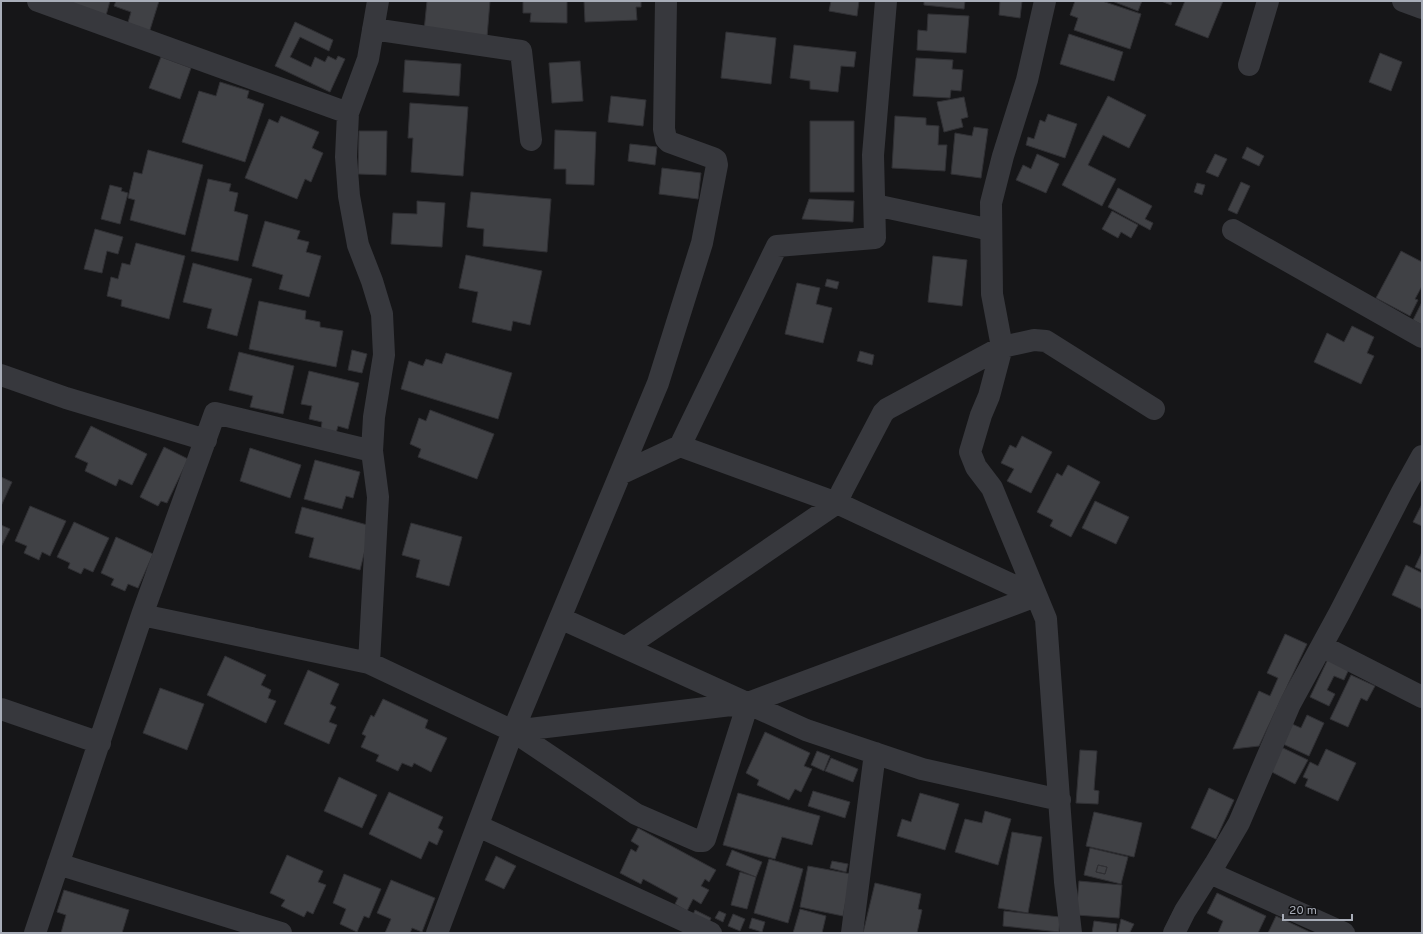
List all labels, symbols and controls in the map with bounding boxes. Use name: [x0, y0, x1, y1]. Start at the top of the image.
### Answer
scale bar: [1283, 896, 1352, 922]
text: 20 m: [1289, 903, 1317, 919]

